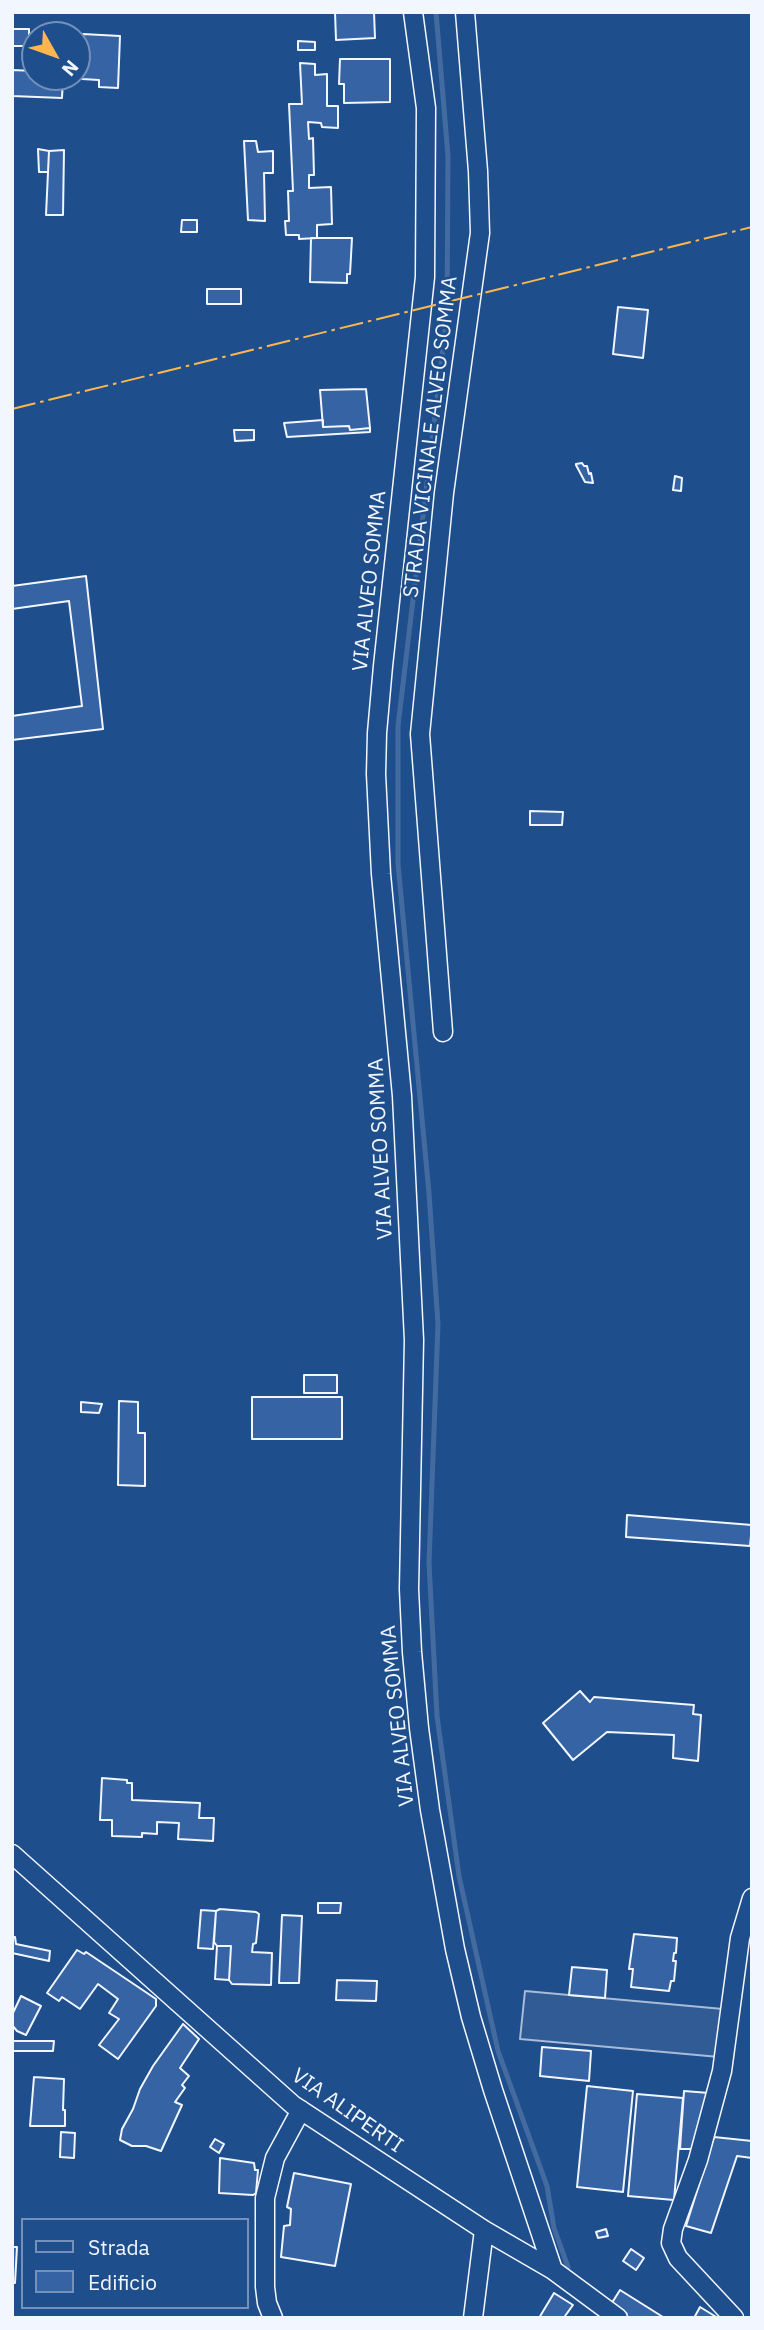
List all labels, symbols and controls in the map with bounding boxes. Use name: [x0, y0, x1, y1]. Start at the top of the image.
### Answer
north arrow: [21, 21, 91, 91]
text: N: [57, 55, 84, 81]
street label: STRADA VICINALE ALVEO SOMMA: [399, 275, 463, 599]
street label: VIA ALVEO SOMMA: [348, 489, 392, 673]
street label: VIA ALVEO SOMMA: [364, 1058, 398, 1240]
street label: VIA ALVEO SOMMA: [376, 1624, 420, 1808]
street label: VIA ALIPERTI: [286, 2063, 408, 2159]
legend: [21, 2218, 248, 2309]
text: Strada: [88, 2233, 150, 2261]
text: Edificio: [88, 2268, 157, 2296]

